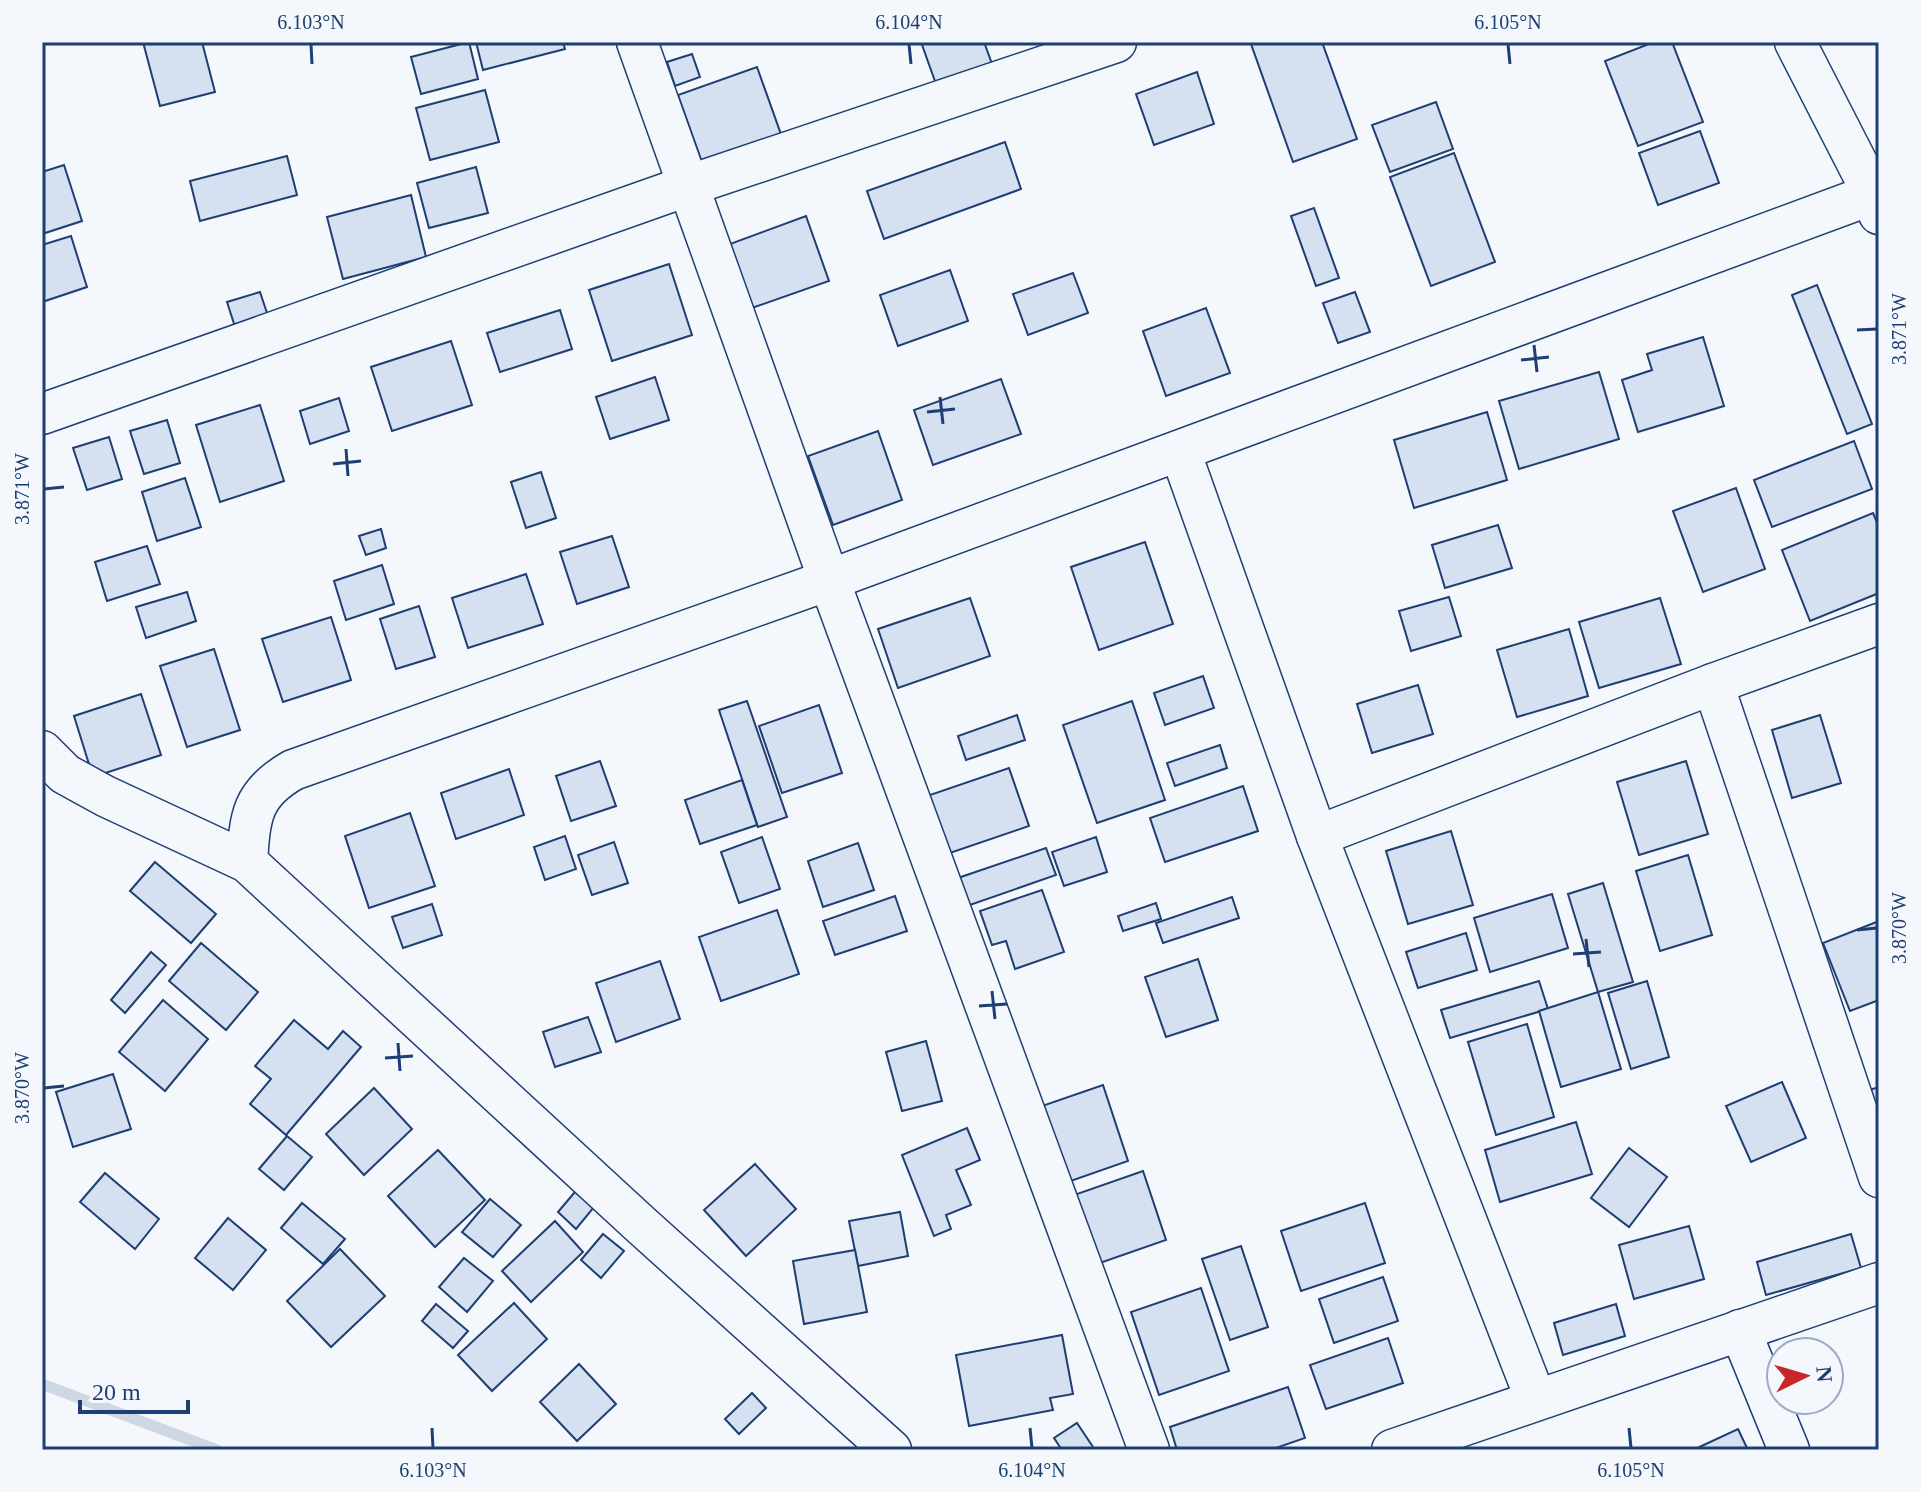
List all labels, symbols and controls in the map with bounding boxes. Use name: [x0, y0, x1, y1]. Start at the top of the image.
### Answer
text: 6.103°N: [277, 11, 345, 33]
text: 6.104°N: [875, 11, 943, 33]
text: 6.105°N: [1474, 11, 1542, 33]
text: 3.871°W: [1888, 293, 1910, 365]
text: 3.871°W: [11, 453, 33, 525]
text: 3.870°W: [1888, 892, 1910, 964]
text: 3.870°W: [11, 1052, 33, 1124]
north arrow: [1765, 1336, 1845, 1416]
scale bar: [80, 1364, 188, 1414]
text: N: [1811, 1365, 1838, 1383]
text: 20 m: [92, 1379, 141, 1405]
text: 6.103°N: [399, 1459, 467, 1481]
text: 6.104°N: [998, 1459, 1066, 1481]
text: 6.105°N: [1597, 1459, 1665, 1481]

